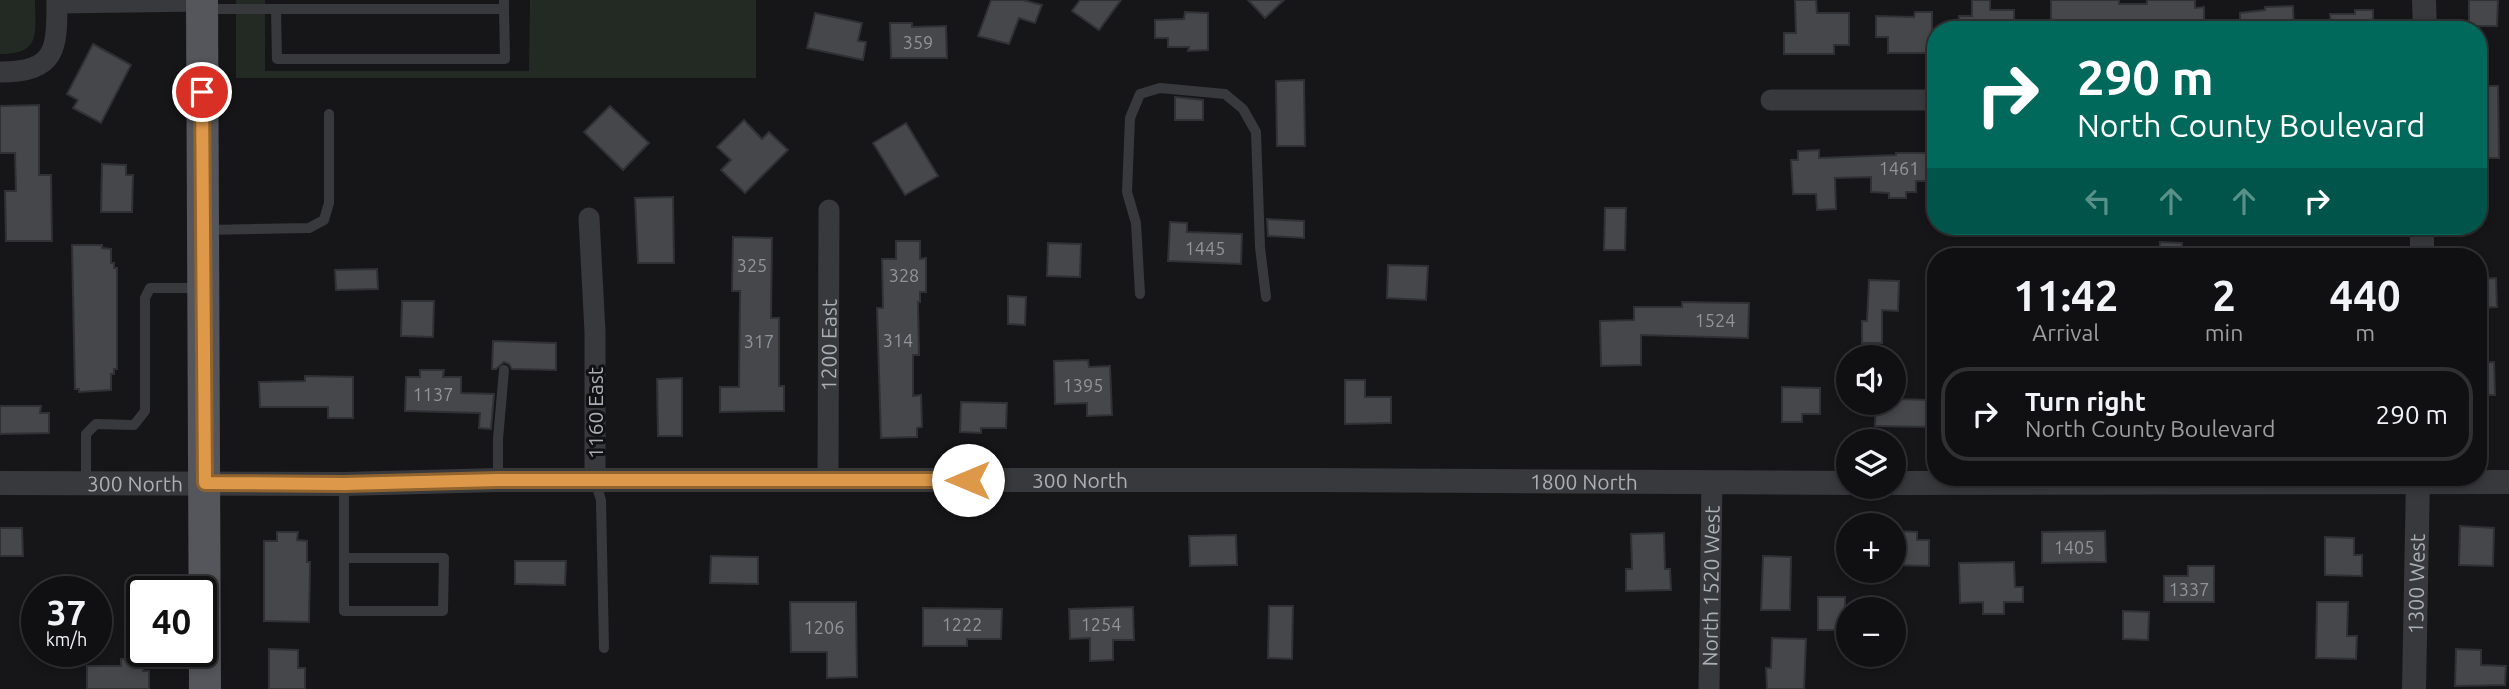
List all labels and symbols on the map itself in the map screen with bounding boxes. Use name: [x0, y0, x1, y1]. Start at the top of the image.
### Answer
house number: 359: [903, 32, 933, 52]
pin: [172, 62, 232, 122]
house number: 1461: [1879, 158, 1919, 178]
house number: 1445: [1185, 238, 1225, 258]
house number: 325: [737, 255, 767, 275]
house number: 328: [889, 265, 919, 285]
street label: 1200 East: [816, 299, 841, 391]
house number: 1524: [1695, 310, 1735, 330]
house number: 314: [883, 330, 913, 350]
house number: 317: [744, 331, 774, 351]
street label: 1160 East: [583, 367, 607, 459]
house number: 1395: [1063, 375, 1103, 395]
house number: 1137: [413, 384, 453, 404]
position arrow: [931, 443, 1005, 517]
street label: 300 North: [1032, 468, 1128, 492]
street label: 1800 North: [1530, 469, 1638, 494]
street label: 300 North: [87, 471, 183, 496]
street label: North 1520 West: [1697, 505, 1724, 667]
street label: 1300 West: [2403, 534, 2429, 634]
house number: 1405: [2054, 537, 2094, 557]
speed limit sign: 40: [126, 576, 217, 667]
house number: 1337: [2169, 579, 2209, 599]
house number: 1222: [942, 614, 982, 634]
house number: 1254: [1081, 614, 1121, 634]
house number: 1206: [804, 617, 844, 637]

